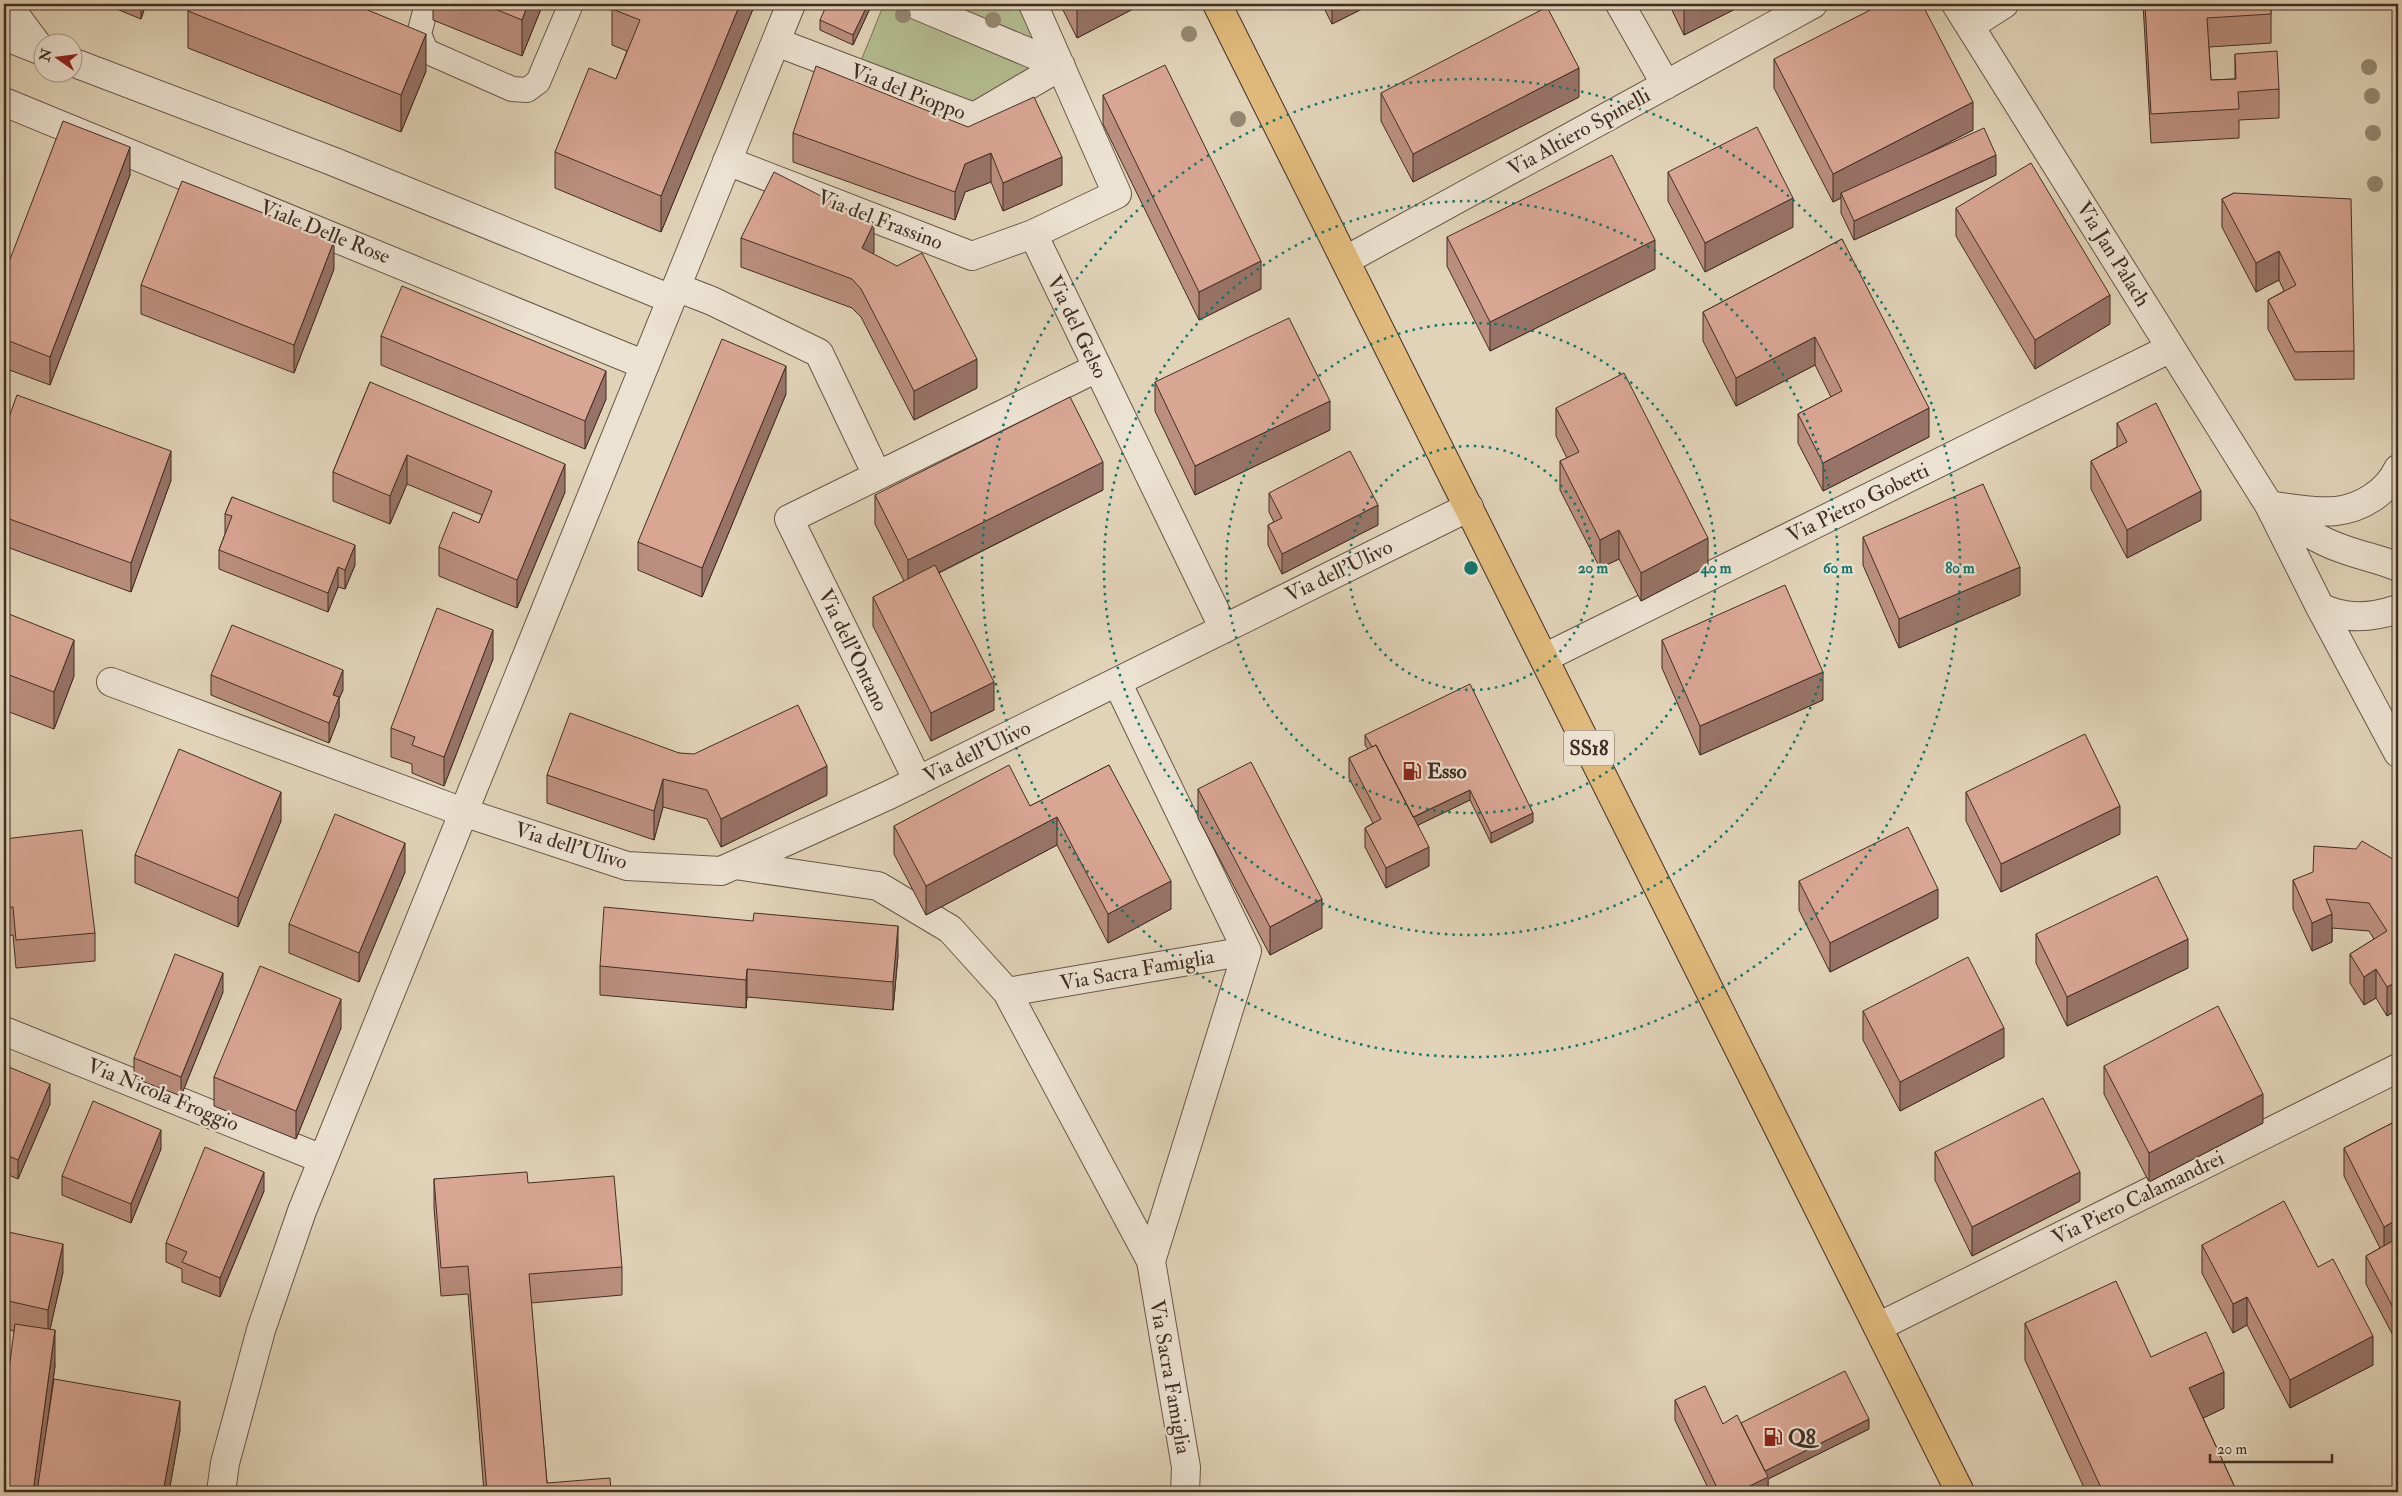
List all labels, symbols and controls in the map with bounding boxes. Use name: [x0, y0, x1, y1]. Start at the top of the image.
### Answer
north arrow: [32, 32, 82, 82]
text: N: [36, 46, 56, 64]
street label: Via del Pioppo: [846, 58, 970, 126]
street label: Via Altiero Spinelli: [1503, 81, 1655, 182]
street label: Via del Frassino: [813, 184, 947, 256]
street label: Viale Delle Rose: [256, 194, 394, 270]
street label: Via Jan Palach: [2070, 196, 2156, 312]
street label: Via del Gelso: [1040, 271, 1114, 383]
street label: Via Pietro Gobetti: [1782, 457, 1934, 549]
street label: Via dell'Ulivo: [1281, 533, 1397, 609]
centre of rings: [1462, 559, 1480, 577]
text: 20 m: [1578, 559, 1608, 578]
text: 40 m: [1700, 559, 1732, 578]
text: 60 m: [1823, 559, 1853, 578]
text: 80 m: [1945, 559, 1975, 578]
street label: Via dell'Ontano: [812, 584, 894, 716]
street label: Via dell'Ulivo: [919, 714, 1035, 790]
road number: SS18: [1564, 730, 1614, 766]
place label: Esso: [1427, 758, 1467, 785]
fuel station icon: Esso: [1401, 760, 1423, 782]
street label: Via dell'Ulivo: [512, 816, 630, 876]
street label: Via Sacra Famiglia: [1058, 943, 1217, 997]
street label: Via Nicola Froggio: [83, 1052, 243, 1138]
street label: Via Piero Calamandrei: [2047, 1144, 2229, 1251]
street label: Via Sacra Famiglia: [1143, 1298, 1197, 1457]
place label: Q8: [1788, 1424, 1820, 1451]
fuel station icon: Q8: [1762, 1426, 1784, 1448]
scale bar: [2210, 1431, 2332, 1463]
text: 20 m: [2217, 1440, 2247, 1459]

